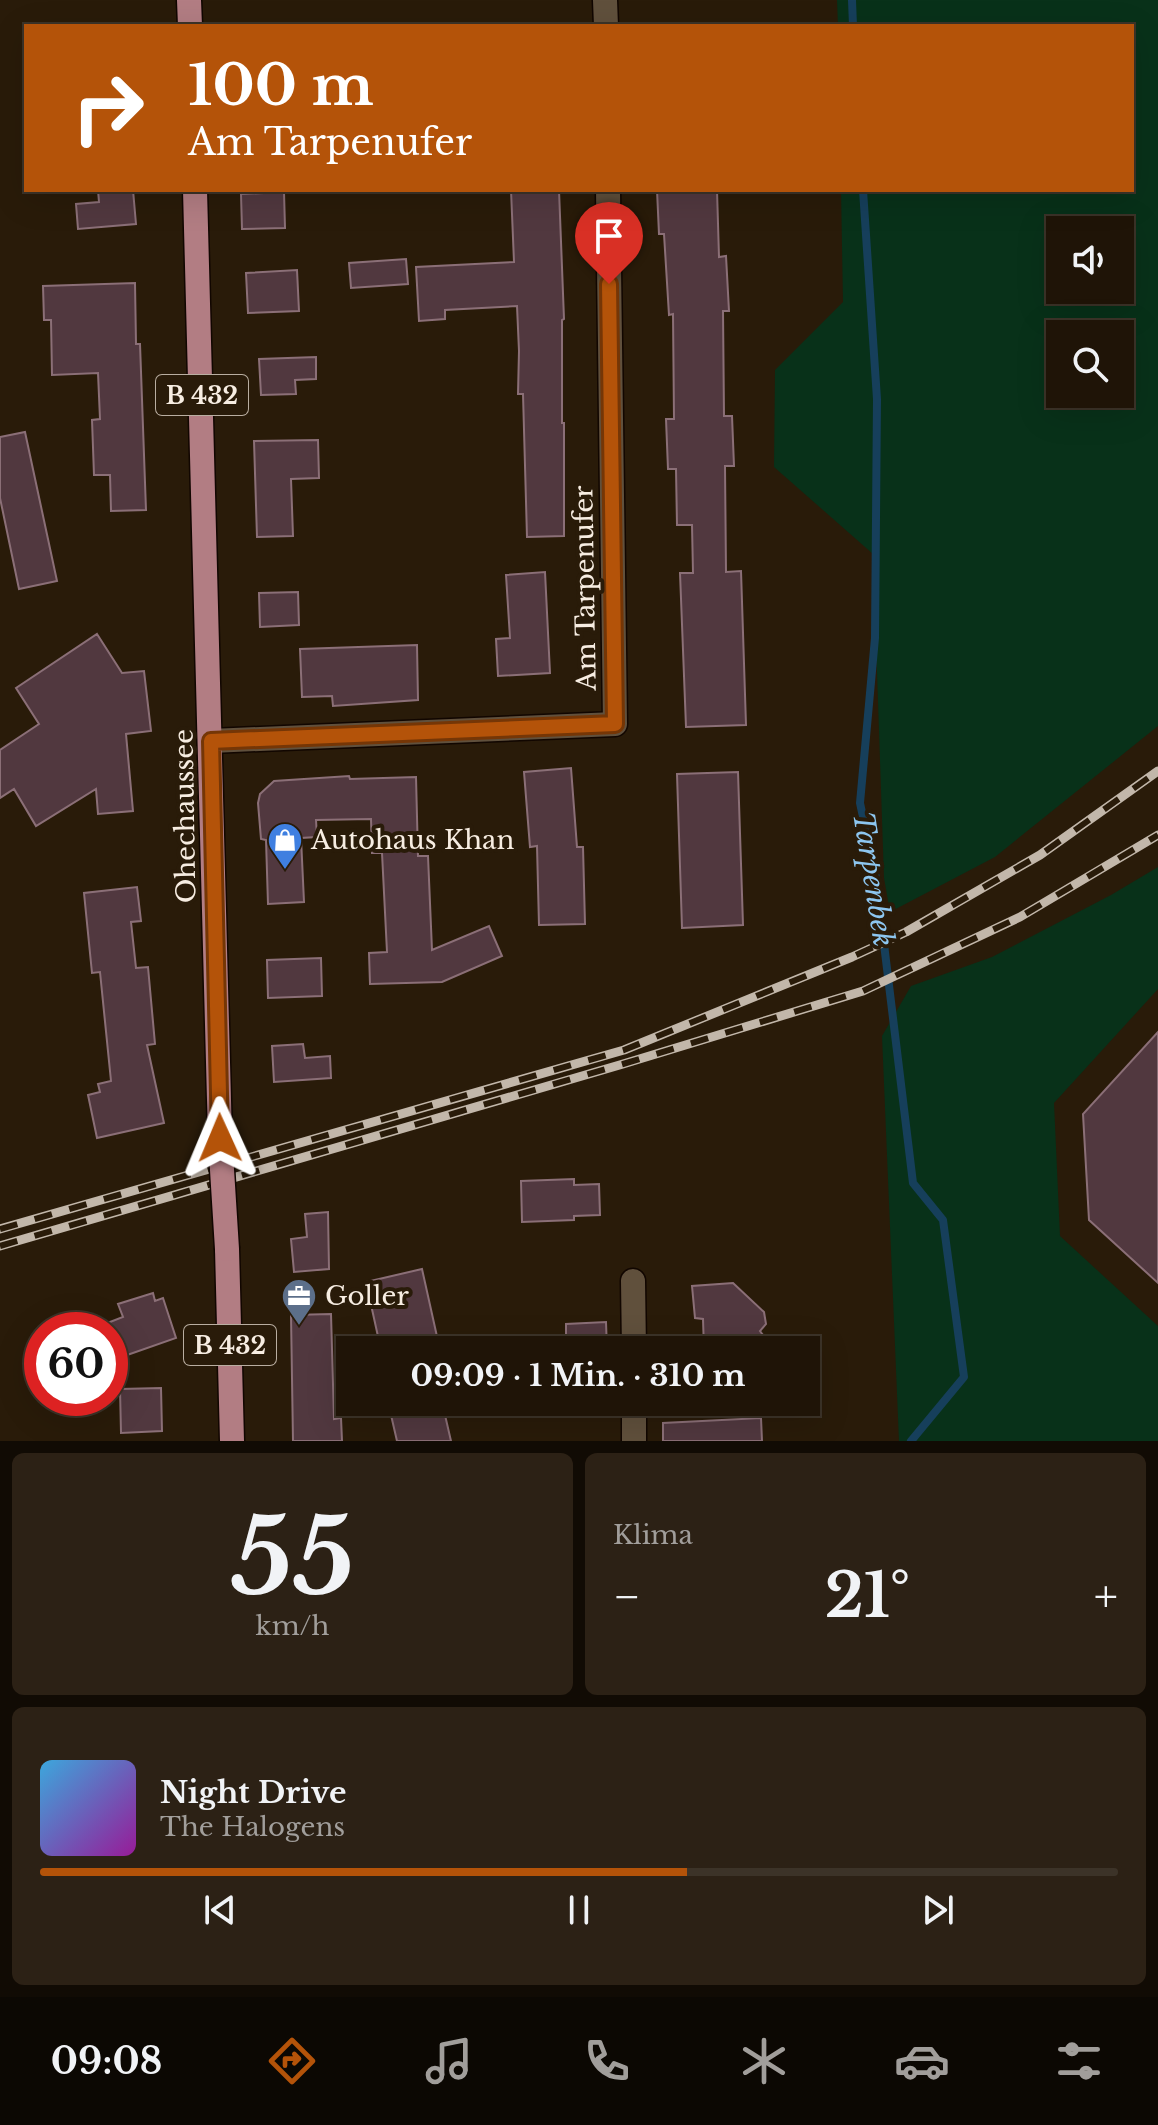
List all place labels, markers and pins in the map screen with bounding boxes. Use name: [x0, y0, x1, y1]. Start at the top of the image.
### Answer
pin: [575, 202, 643, 284]
shop icon: Autohaus Khan: [266, 821, 304, 871]
place label: Autohaus Khan: [310, 824, 515, 856]
office icon: Goller: [280, 1277, 318, 1327]
place label: Goller: [325, 1280, 409, 1312]

